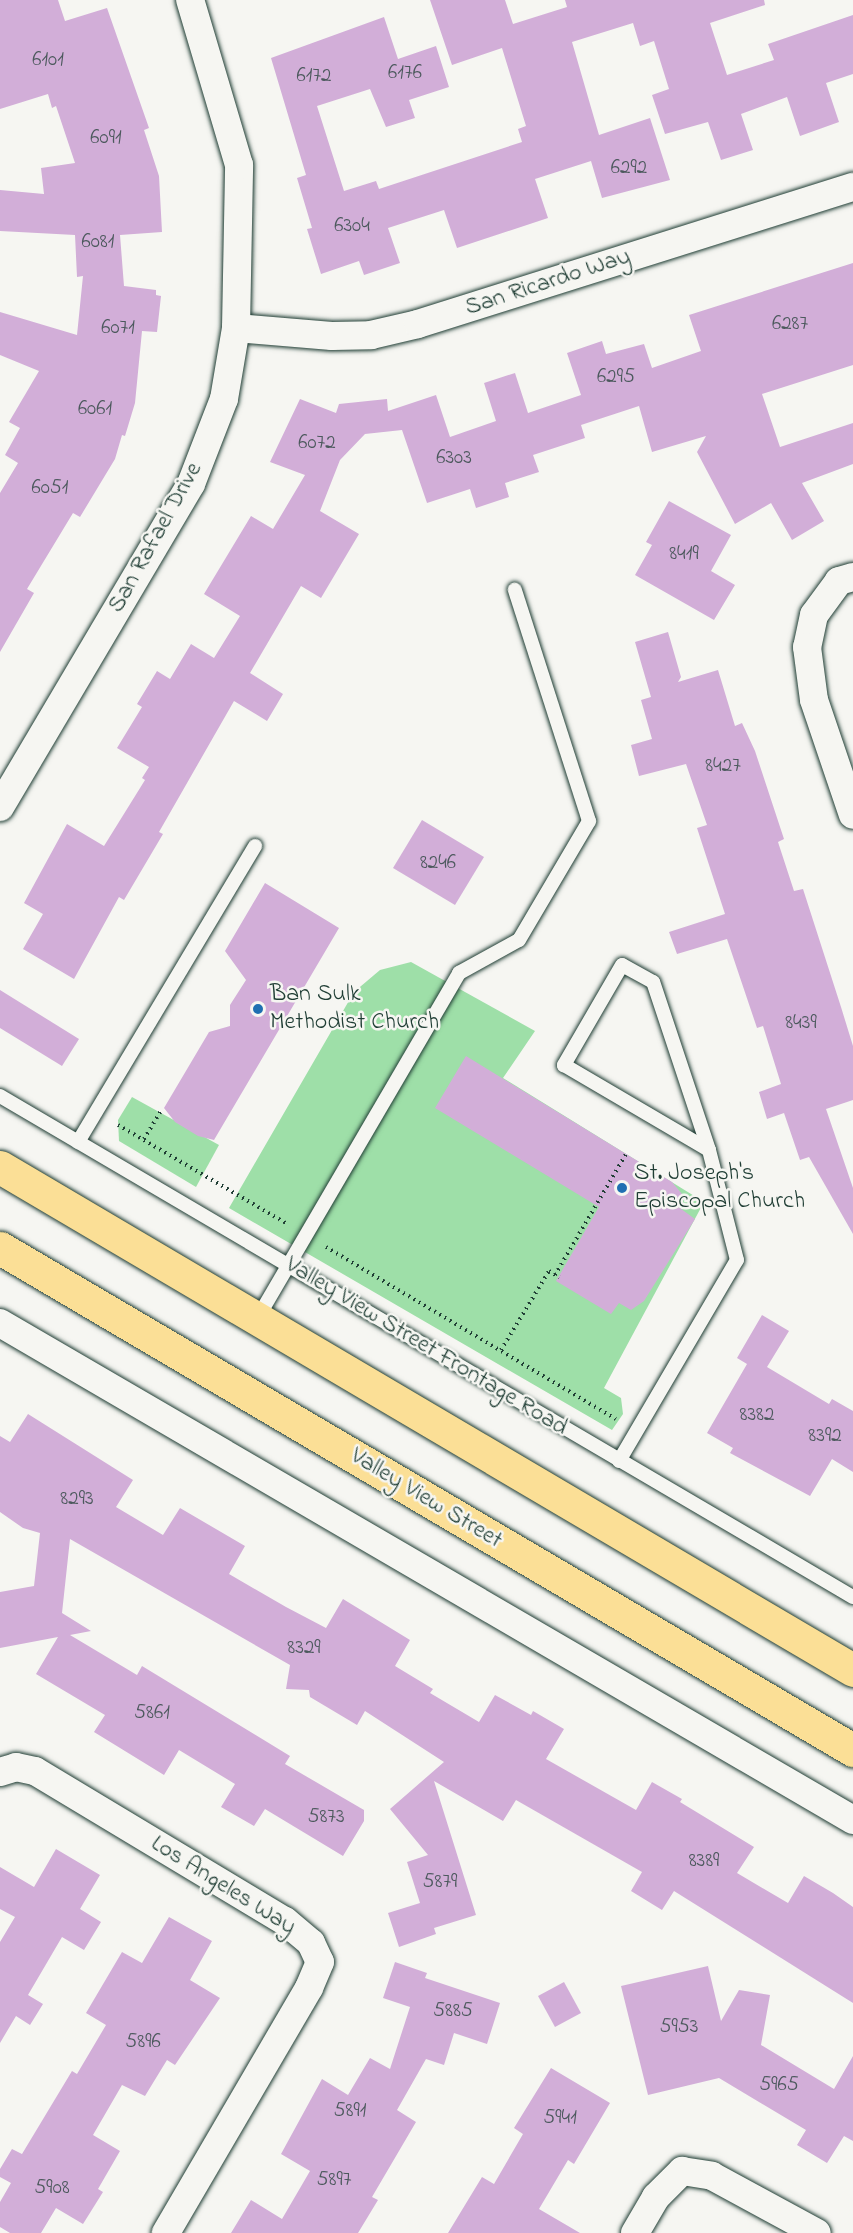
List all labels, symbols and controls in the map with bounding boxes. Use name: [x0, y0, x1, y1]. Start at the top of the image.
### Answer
house number: 6101: [32, 47, 64, 73]
house number: 6176: [388, 60, 422, 86]
house number: 6172: [296, 63, 332, 89]
house number: 6091: [90, 125, 122, 151]
house number: 6292: [611, 155, 647, 181]
house number: 6304: [334, 213, 370, 239]
house number: 6081: [82, 229, 114, 255]
street label: San Ricardo Way: [462, 243, 634, 323]
house number: 6287: [772, 311, 808, 337]
house number: 6071: [101, 315, 135, 341]
house number: 6295: [597, 364, 635, 390]
house number: 6061: [78, 396, 112, 422]
house number: 6072: [298, 430, 336, 456]
house number: 6303: [436, 445, 472, 471]
street label: San Rafael Drive: [103, 458, 209, 618]
house number: 6051: [31, 475, 69, 501]
house number: 8419: [669, 541, 699, 567]
house number: 8427: [705, 753, 741, 779]
house number: 8246: [420, 850, 456, 876]
place label: Ban Sulk Methodist Church: [270, 981, 439, 1037]
marker: Ban Sulk Methodist Church: [251, 1002, 265, 1016]
house number: 8439: [785, 1010, 817, 1036]
place label: St. Joseph's Episcopal Church: [634, 1160, 805, 1216]
marker: St. Joseph's Episcopal Church: [615, 1181, 629, 1195]
street label: Valley View Street Frontage Road: [280, 1251, 572, 1443]
house number: 8382: [740, 1402, 774, 1428]
house number: 8392: [808, 1423, 842, 1449]
street label: Valley View Street: [345, 1442, 507, 1556]
house number: 8293: [60, 1486, 94, 1512]
house number: 8329: [287, 1635, 321, 1661]
house number: 5861: [134, 1700, 170, 1726]
house number: 5873: [307, 1804, 345, 1830]
street label: Los Angeles Way: [145, 1830, 301, 1942]
house number: 8389: [689, 1848, 719, 1874]
house number: 5879: [423, 1869, 457, 1895]
house number: 5885: [433, 1998, 473, 2024]
house number: 5953: [659, 2014, 699, 2040]
house number: 5896: [125, 2029, 161, 2055]
house number: 5965: [759, 2072, 799, 2098]
house number: 5891: [334, 2098, 366, 2124]
house number: 5941: [543, 2105, 577, 2131]
house number: 5897: [317, 2167, 351, 2193]
house number: 5908: [34, 2175, 70, 2201]

